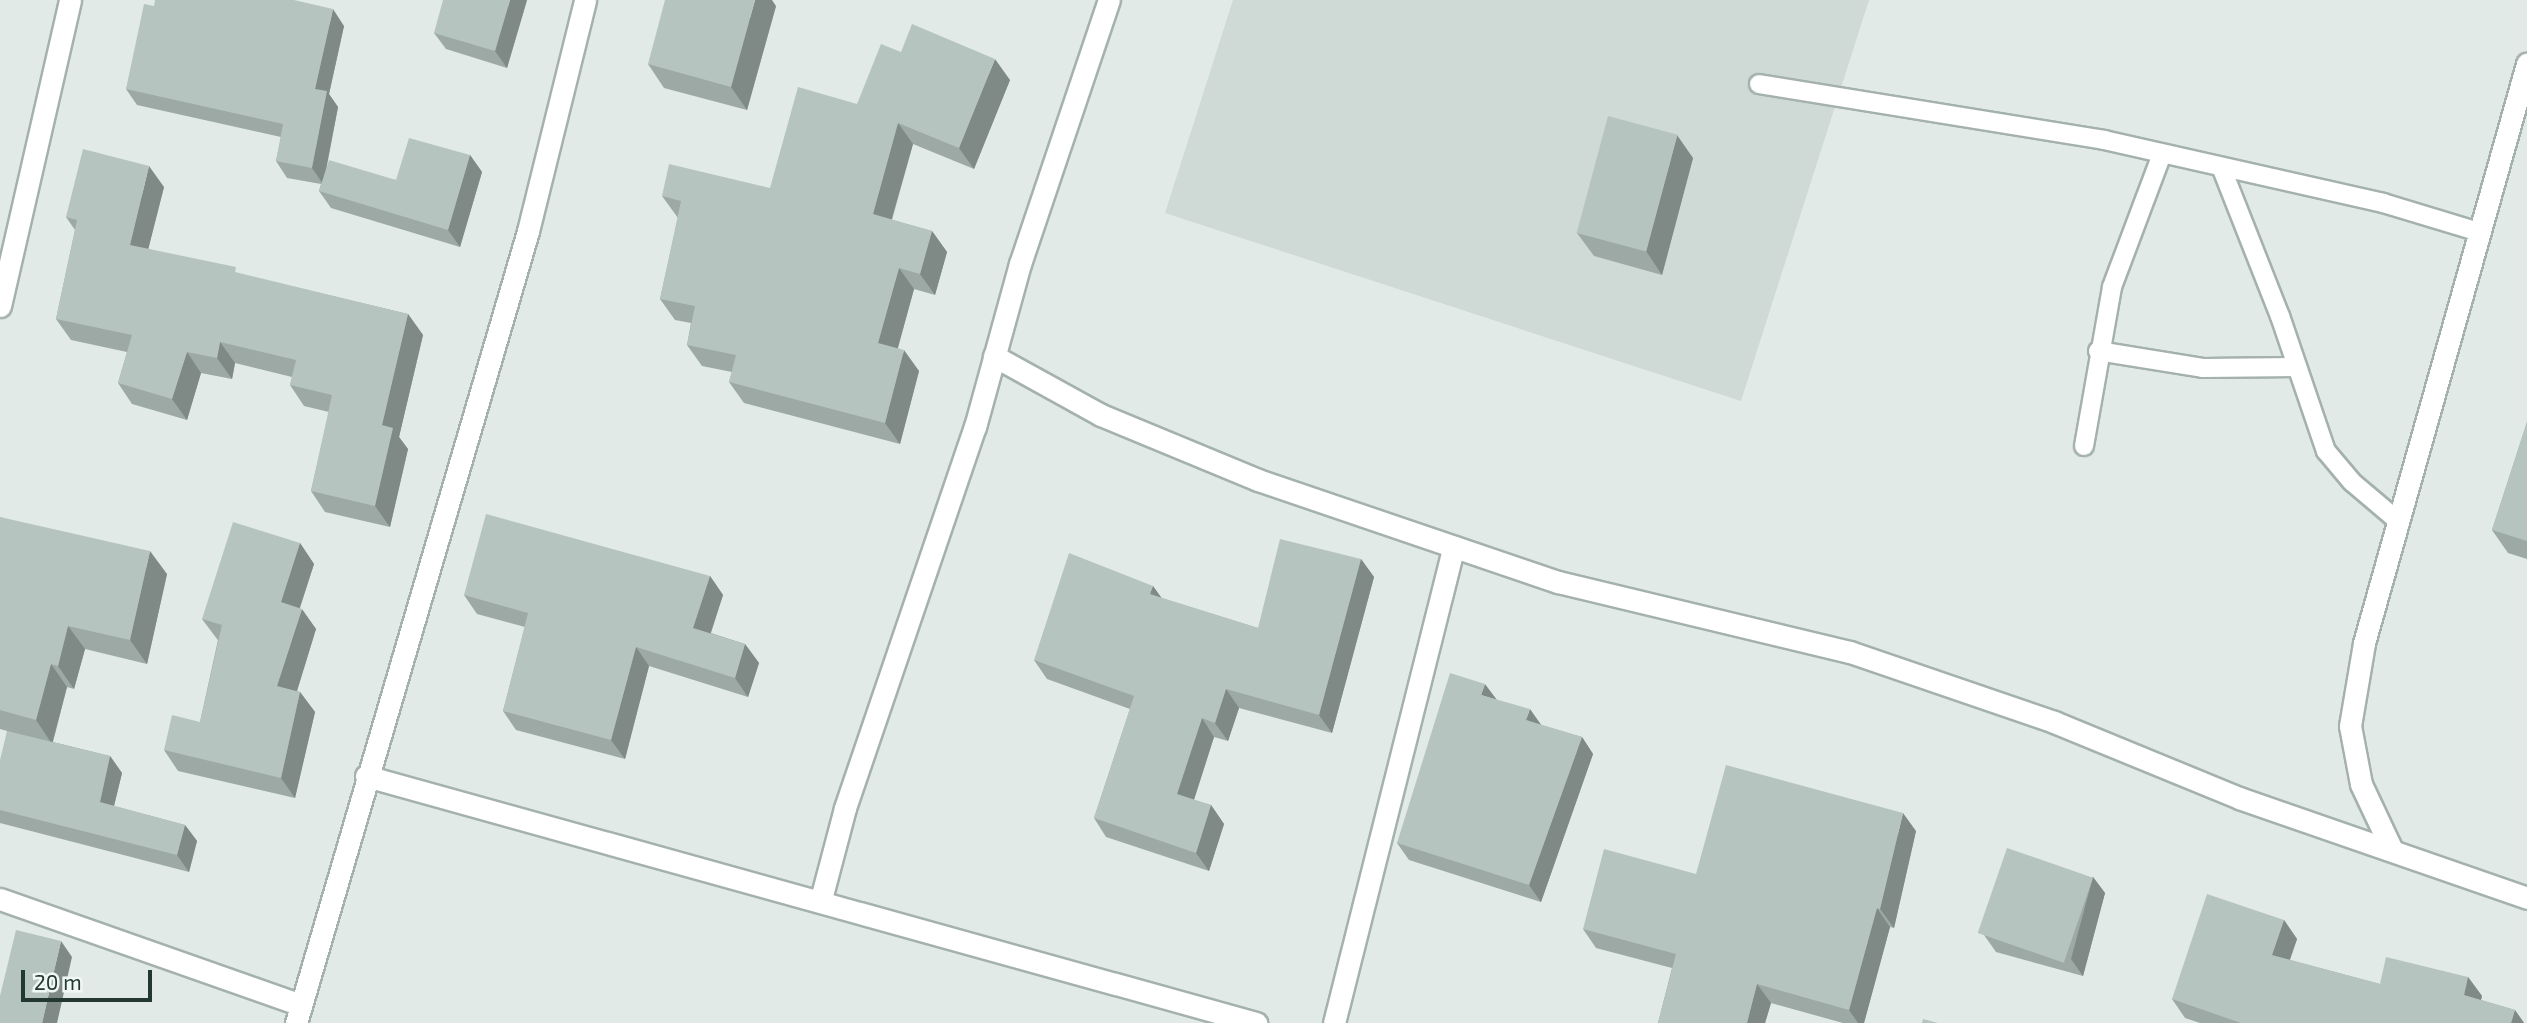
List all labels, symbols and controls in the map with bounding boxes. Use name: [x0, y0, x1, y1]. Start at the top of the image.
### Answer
scale bar: [24, 956, 156, 1000]
text: 20 m: [34, 969, 82, 994]

